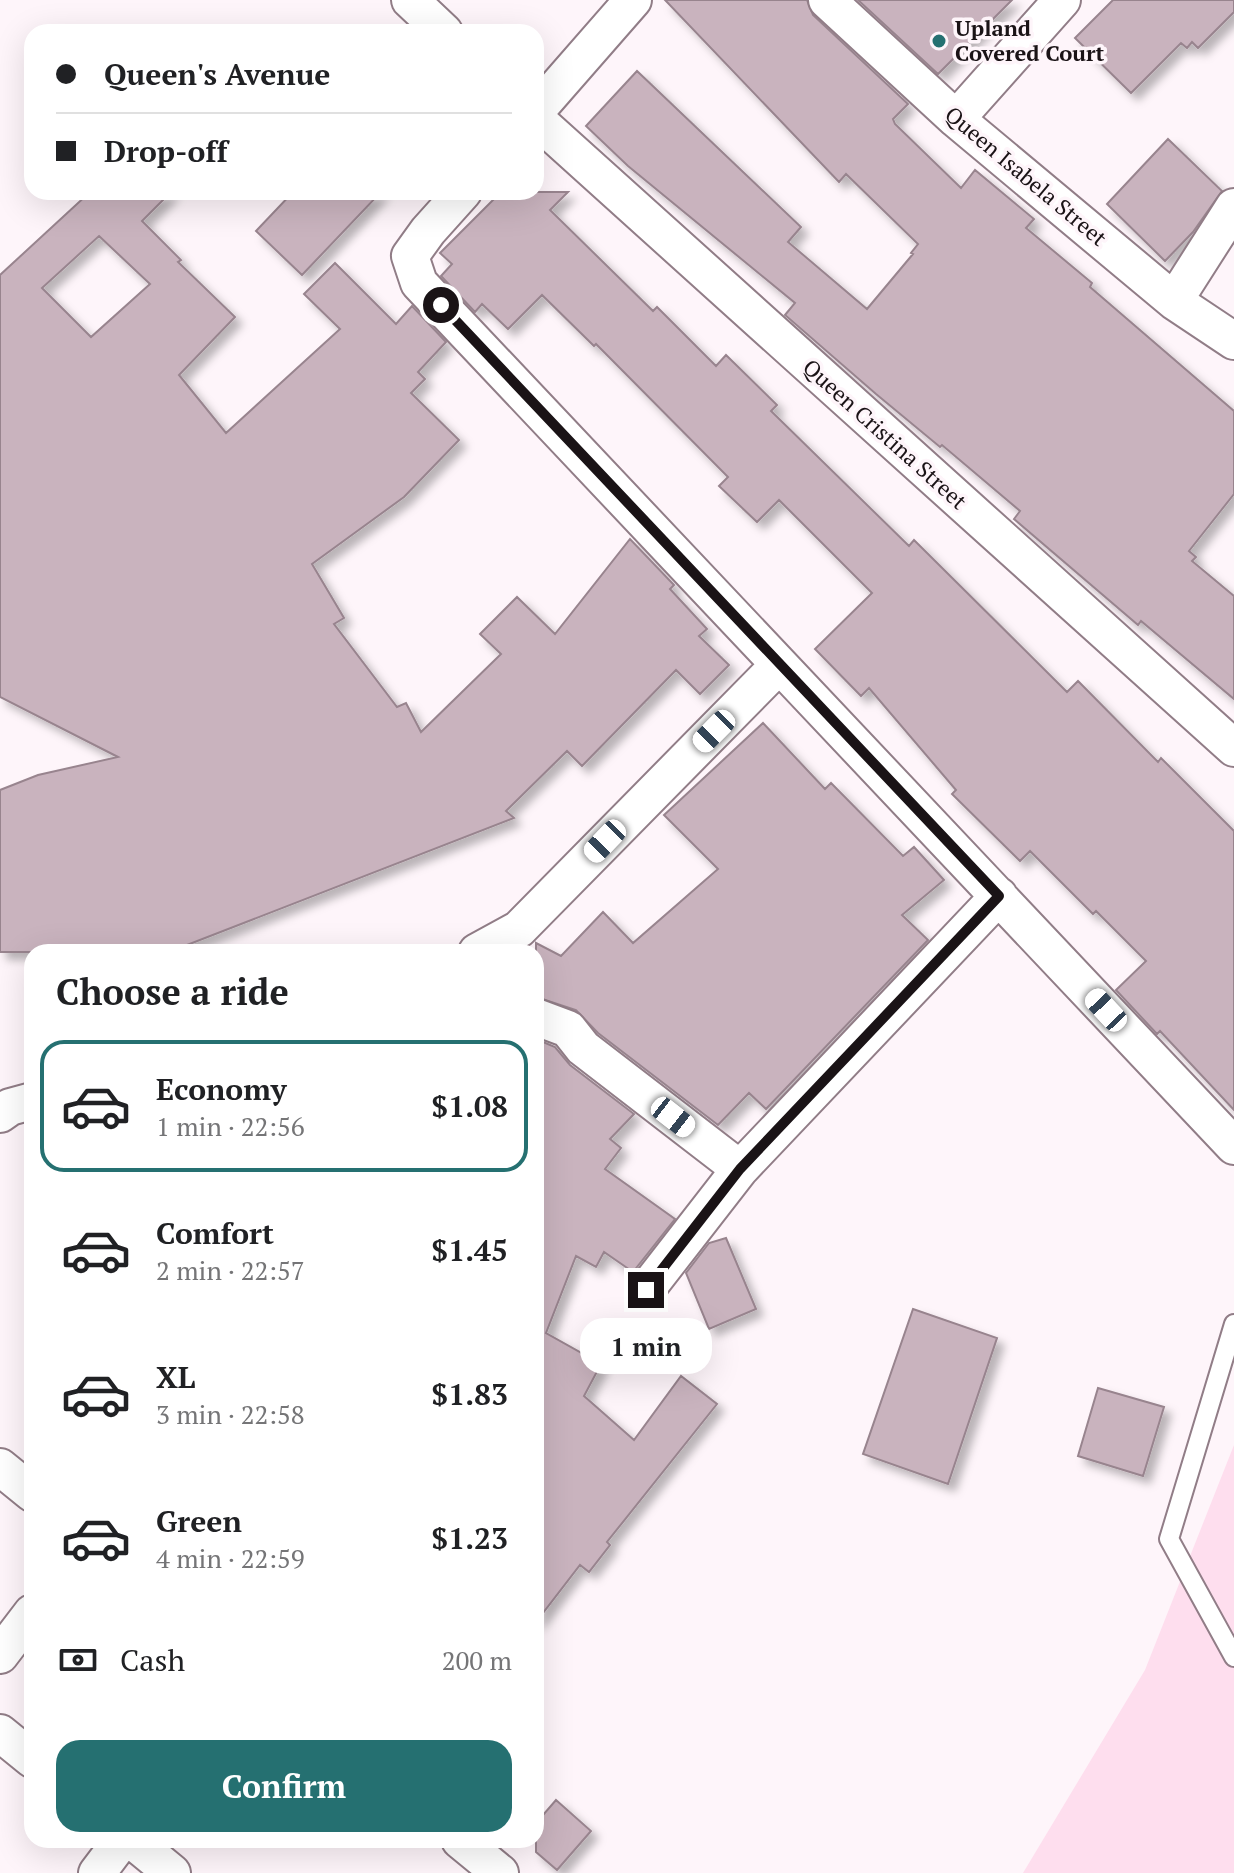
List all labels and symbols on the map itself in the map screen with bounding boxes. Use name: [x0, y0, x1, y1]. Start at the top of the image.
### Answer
place label: Upland Covered Court: [955, 13, 1104, 67]
marker: Upland Covered Court: [930, 32, 948, 50]
street label: Queen Isabela Street: [939, 99, 1113, 252]
route start: [423, 287, 459, 323]
street label: Queen Cristina Street: [797, 352, 974, 515]
car: [689, 706, 739, 756]
car: [580, 815, 630, 867]
car: [1081, 984, 1131, 1036]
car: [647, 1093, 699, 1141]
route end: [628, 1272, 664, 1308]
callout: 1 min: [580, 1318, 712, 1374]

